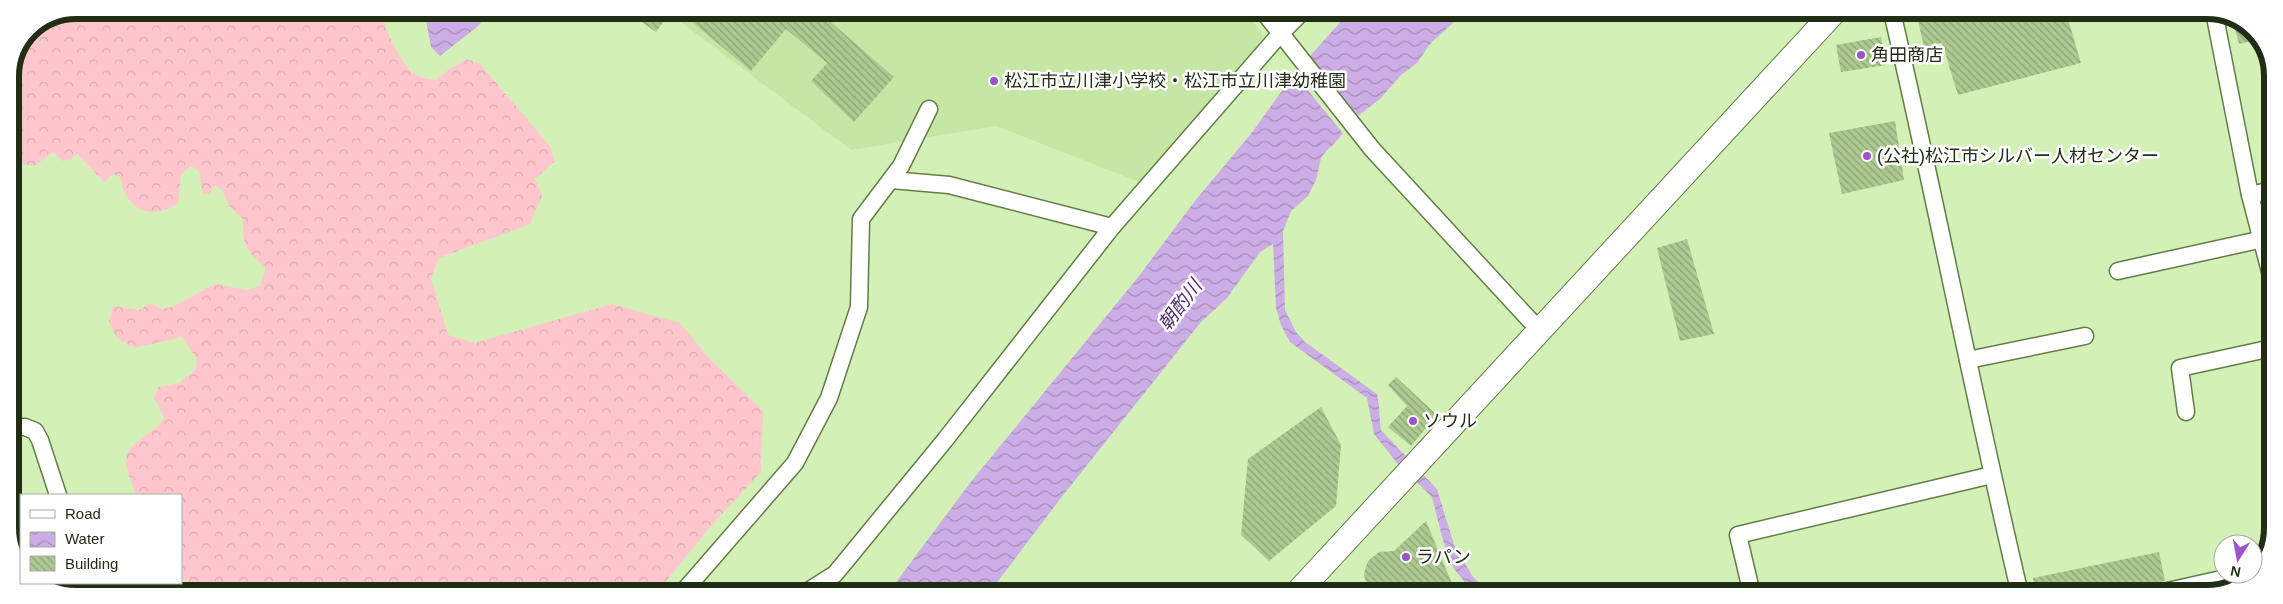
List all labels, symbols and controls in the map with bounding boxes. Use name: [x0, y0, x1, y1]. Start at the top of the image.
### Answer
place label: 角田商店: [1871, 45, 1943, 65]
marker: 角田商店: [1855, 49, 1867, 61]
place label: 松江市立川津小学校・松江市立川津幼稚園: [1004, 71, 1346, 91]
marker: 松江市立川津小学校・松江市立川津幼稚園: [988, 75, 1000, 87]
place label: (公社)松江市シルバー人材センター: [1877, 146, 2159, 166]
marker: (公社)松江市シルバー人材センター: [1861, 150, 1873, 162]
water label: 朝酌川: [1154, 274, 1207, 334]
place label: ソウル: [1423, 411, 1477, 431]
marker: ソウル: [1407, 415, 1419, 427]
legend: [20, 494, 182, 584]
text: Road: [65, 505, 101, 522]
text: Water: [65, 530, 104, 547]
north arrow: [2213, 534, 2263, 584]
place label: ラパン: [1416, 547, 1471, 567]
marker: ラパン: [1400, 551, 1412, 563]
text: Building: [65, 555, 118, 572]
text: N: [2229, 563, 2242, 581]

